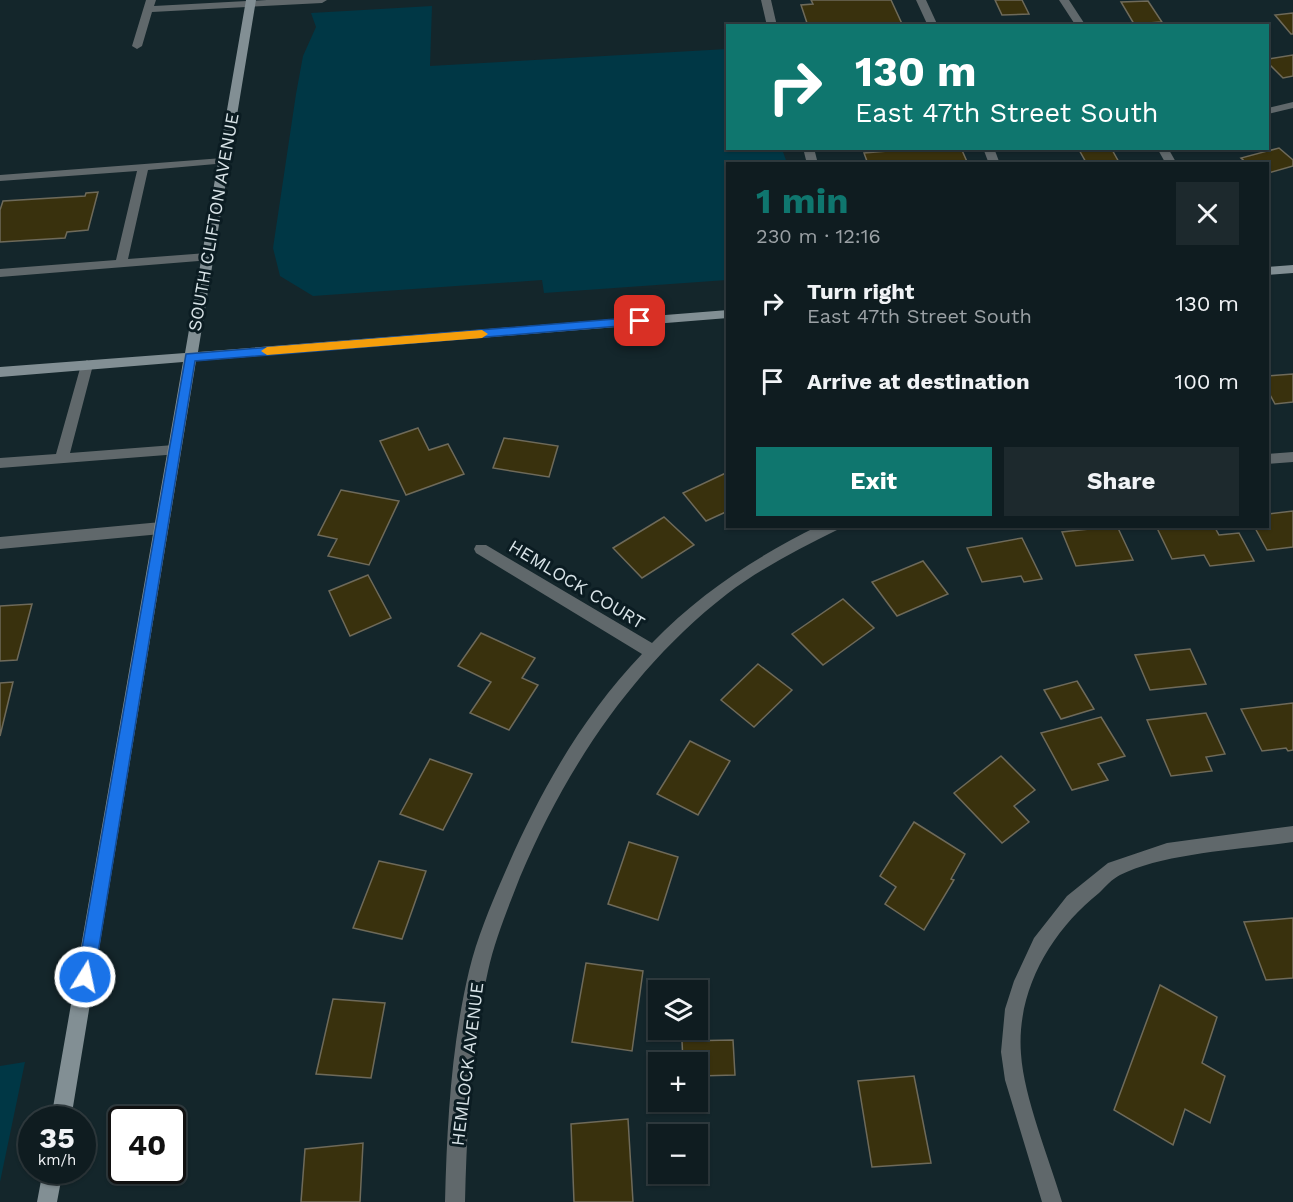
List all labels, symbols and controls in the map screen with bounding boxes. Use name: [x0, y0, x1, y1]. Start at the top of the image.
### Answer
text: 130 m: [855, 47, 977, 96]
icon: right: [756, 48, 834, 126]
text: East 47th Street South: [855, 97, 1158, 129]
street label: SOUTH CLIFTON AVENUE: [183, 111, 243, 333]
text: 1 min: [756, 180, 848, 222]
button: close: [1176, 182, 1239, 245]
text: 230 m · 12:16: [756, 224, 881, 248]
text: Turn right: [807, 279, 914, 304]
icon: right: [756, 287, 789, 320]
text: 130 m: [1175, 291, 1239, 316]
pin: [614, 295, 665, 346]
icon: arrive: [623, 304, 656, 337]
text: East 47th Street South: [807, 304, 1032, 328]
icon: arrive: [756, 365, 789, 398]
text: Arrive at destination: [807, 369, 1030, 394]
text: 100 m: [1175, 369, 1239, 394]
button: Exit: [756, 447, 992, 516]
button: Share: [1004, 447, 1239, 516]
street label: HEMLOCK COURT: [505, 535, 649, 633]
position arrow: [53, 945, 117, 1009]
map controls: [648, 980, 708, 1184]
button: layers: [648, 980, 708, 1040]
street label: HEMLOCK AVENUE: [447, 981, 487, 1147]
button: +: [648, 1052, 708, 1112]
speed limit sign: 40: [108, 1106, 186, 1184]
text: 35: [39, 1120, 75, 1155]
button: −: [648, 1124, 708, 1184]
text: km/h: [38, 1151, 76, 1169]

